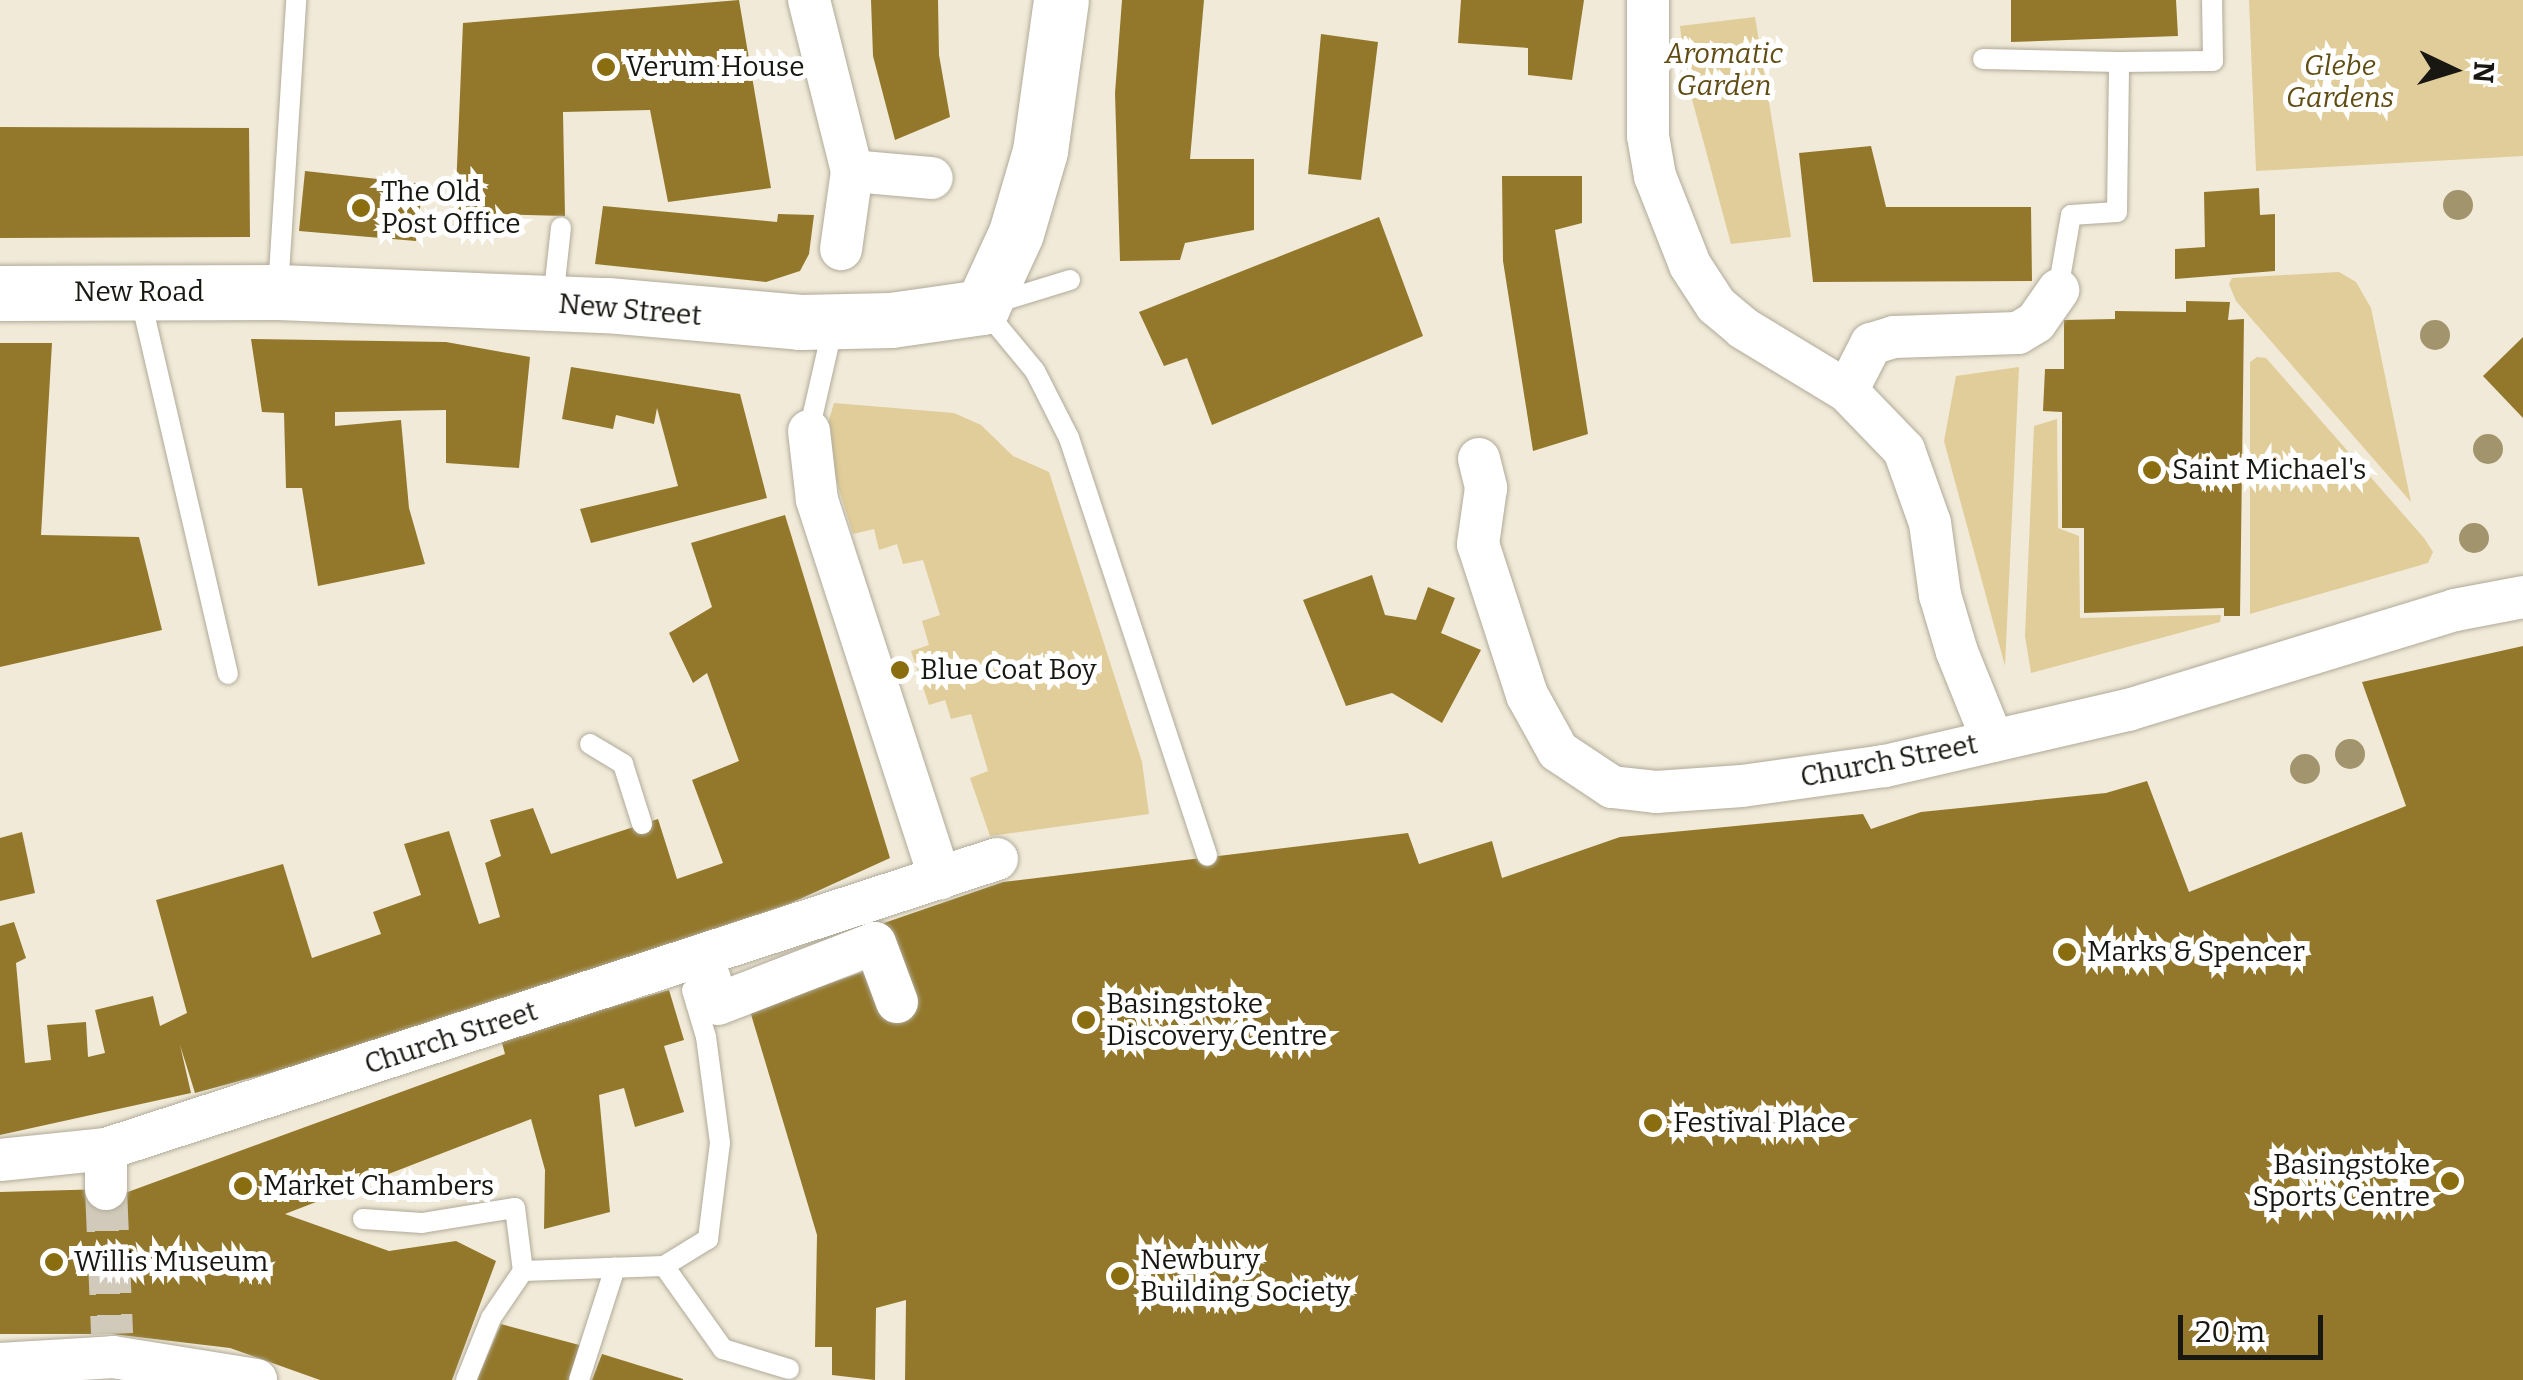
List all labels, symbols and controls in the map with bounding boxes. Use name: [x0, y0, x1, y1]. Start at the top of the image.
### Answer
north arrow: [2403, 20, 2503, 120]
park label: Aromatic Garden: [1665, 37, 1783, 103]
park label: Glebe Gardens: [2286, 49, 2394, 115]
place label: Verum House: [626, 50, 805, 84]
marker: Verum House: [595, 56, 617, 78]
text: N: [2466, 60, 2501, 84]
place label: The Old Post Office: [381, 175, 520, 241]
marker: The Old Post Office: [350, 197, 372, 219]
street label: New Road: [74, 275, 204, 309]
street label: New Street: [557, 287, 703, 333]
place label: Saint Michael's: [2172, 453, 2366, 487]
marker: Saint Michael's: [2141, 459, 2163, 481]
place label: Blue Coat Boy: [920, 653, 1097, 687]
marker: Blue Coat Boy: [889, 659, 911, 681]
street label: Church Street: [1798, 727, 1980, 795]
place label: Marks & Spencer: [2087, 935, 2305, 969]
marker: Marks & Spencer: [2056, 941, 2078, 963]
place label: Basingstoke Discovery Centre: [1106, 987, 1327, 1053]
street label: Church Street: [360, 994, 542, 1082]
marker: Basingstoke Discovery Centre: [1075, 1009, 1097, 1031]
place label: Festival Place: [1673, 1106, 1846, 1140]
marker: Festival Place: [1642, 1112, 1664, 1134]
place label: Basingstoke Sports Centre: [2253, 1148, 2430, 1214]
place label: Market Chambers: [263, 1169, 494, 1203]
marker: Basingstoke Sports Centre: [2439, 1170, 2461, 1192]
marker: Market Chambers: [232, 1175, 254, 1197]
place label: Newbury Building Society: [1140, 1243, 1350, 1309]
place label: Willis Museum: [74, 1245, 268, 1279]
marker: Willis Museum: [43, 1251, 65, 1273]
marker: Newbury Building Society: [1109, 1265, 1131, 1287]
scale bar: [2183, 1295, 2328, 1357]
text: 20 m: [2195, 1314, 2265, 1350]

